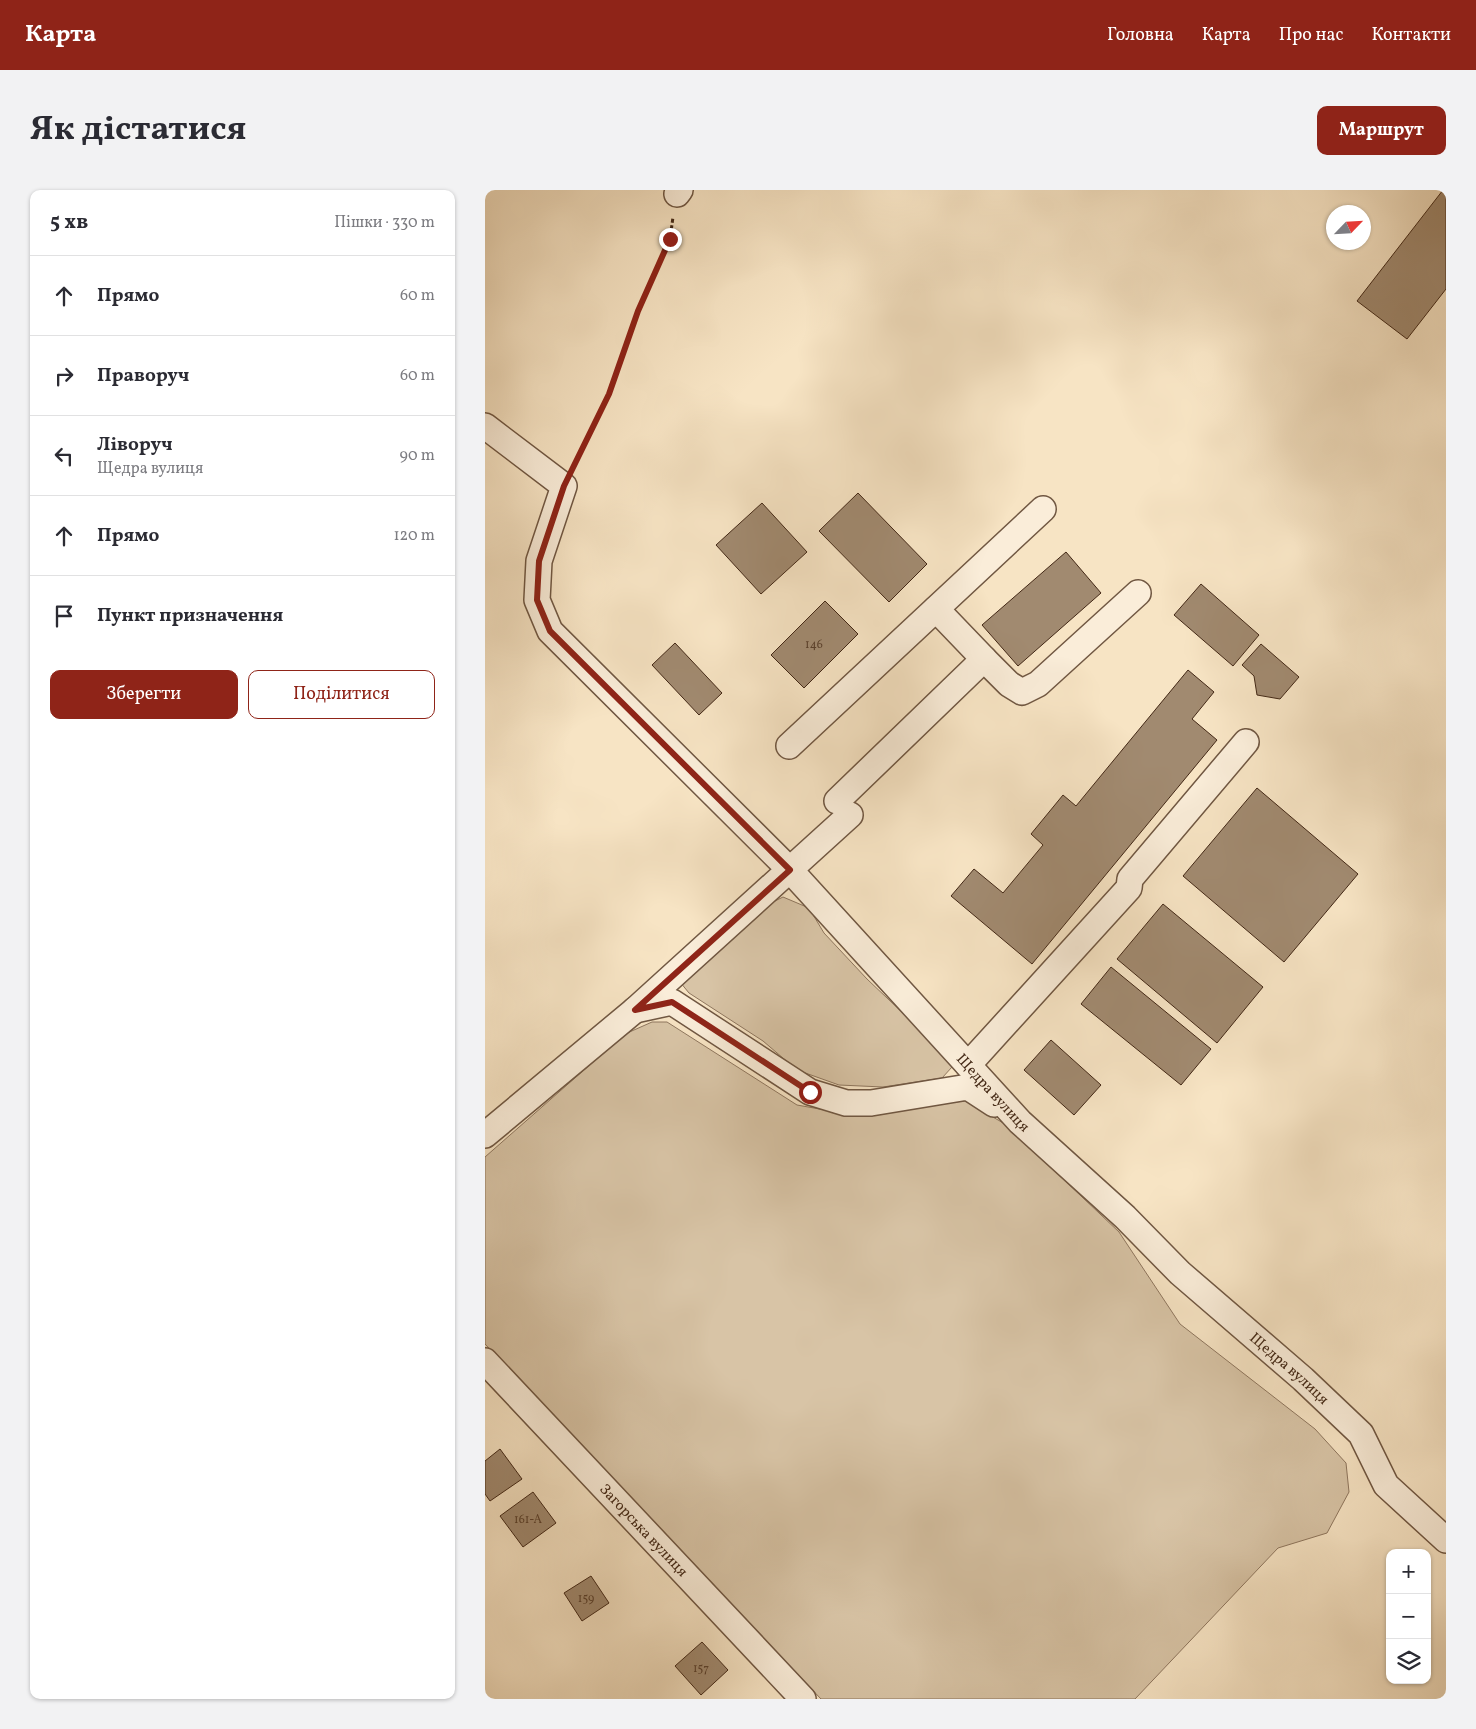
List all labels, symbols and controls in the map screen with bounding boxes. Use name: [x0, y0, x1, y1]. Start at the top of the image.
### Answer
text: Карта: [25, 18, 96, 52]
text: Головна: [1107, 23, 1174, 48]
text: Карта: [1202, 23, 1251, 48]
text: Про нас: [1279, 23, 1344, 48]
text: Контакти: [1372, 23, 1451, 48]
text: Як дістатися: [30, 106, 246, 154]
button: Маршрут: [1317, 106, 1446, 155]
north arrow: [1326, 205, 1371, 250]
text: 5 хв: [50, 208, 88, 237]
text: Пішки · 330 m: [334, 212, 435, 234]
route end: [659, 228, 682, 251]
icon: ahead: [50, 282, 78, 310]
text: Прямо: [97, 283, 159, 309]
text: 60 m: [400, 285, 435, 307]
icon: right: [50, 362, 78, 390]
text: Праворуч: [97, 363, 189, 389]
text: 60 m: [400, 365, 435, 387]
text: Ліворуч: [97, 432, 172, 458]
icon: left: [50, 442, 78, 470]
text: 90 m: [399, 445, 435, 467]
text: Щедра вулиця: [97, 458, 203, 480]
icon: ahead: [50, 522, 78, 550]
text: Прямо: [97, 523, 159, 549]
text: 120 m: [393, 525, 435, 547]
icon: arrive: [50, 602, 78, 630]
text: Пункт призначення: [97, 603, 283, 629]
house number: 146: [805, 637, 823, 653]
button: Зберегти: [50, 670, 238, 719]
button: Поділитися: [248, 670, 435, 719]
street label: Щедра вулиця: [951, 1050, 1034, 1138]
route start: [799, 1081, 822, 1104]
street label: Щедра вулиця: [1244, 1328, 1333, 1410]
street label: Загорська вулиця: [594, 1480, 692, 1582]
house number: 161-А: [514, 1512, 542, 1528]
map controls: [1386, 1549, 1431, 1684]
button: +: [1386, 1549, 1431, 1594]
house number: 159: [578, 1591, 594, 1607]
button: −: [1386, 1594, 1431, 1639]
button: layers: [1386, 1639, 1431, 1684]
house number: 157: [693, 1661, 709, 1677]

